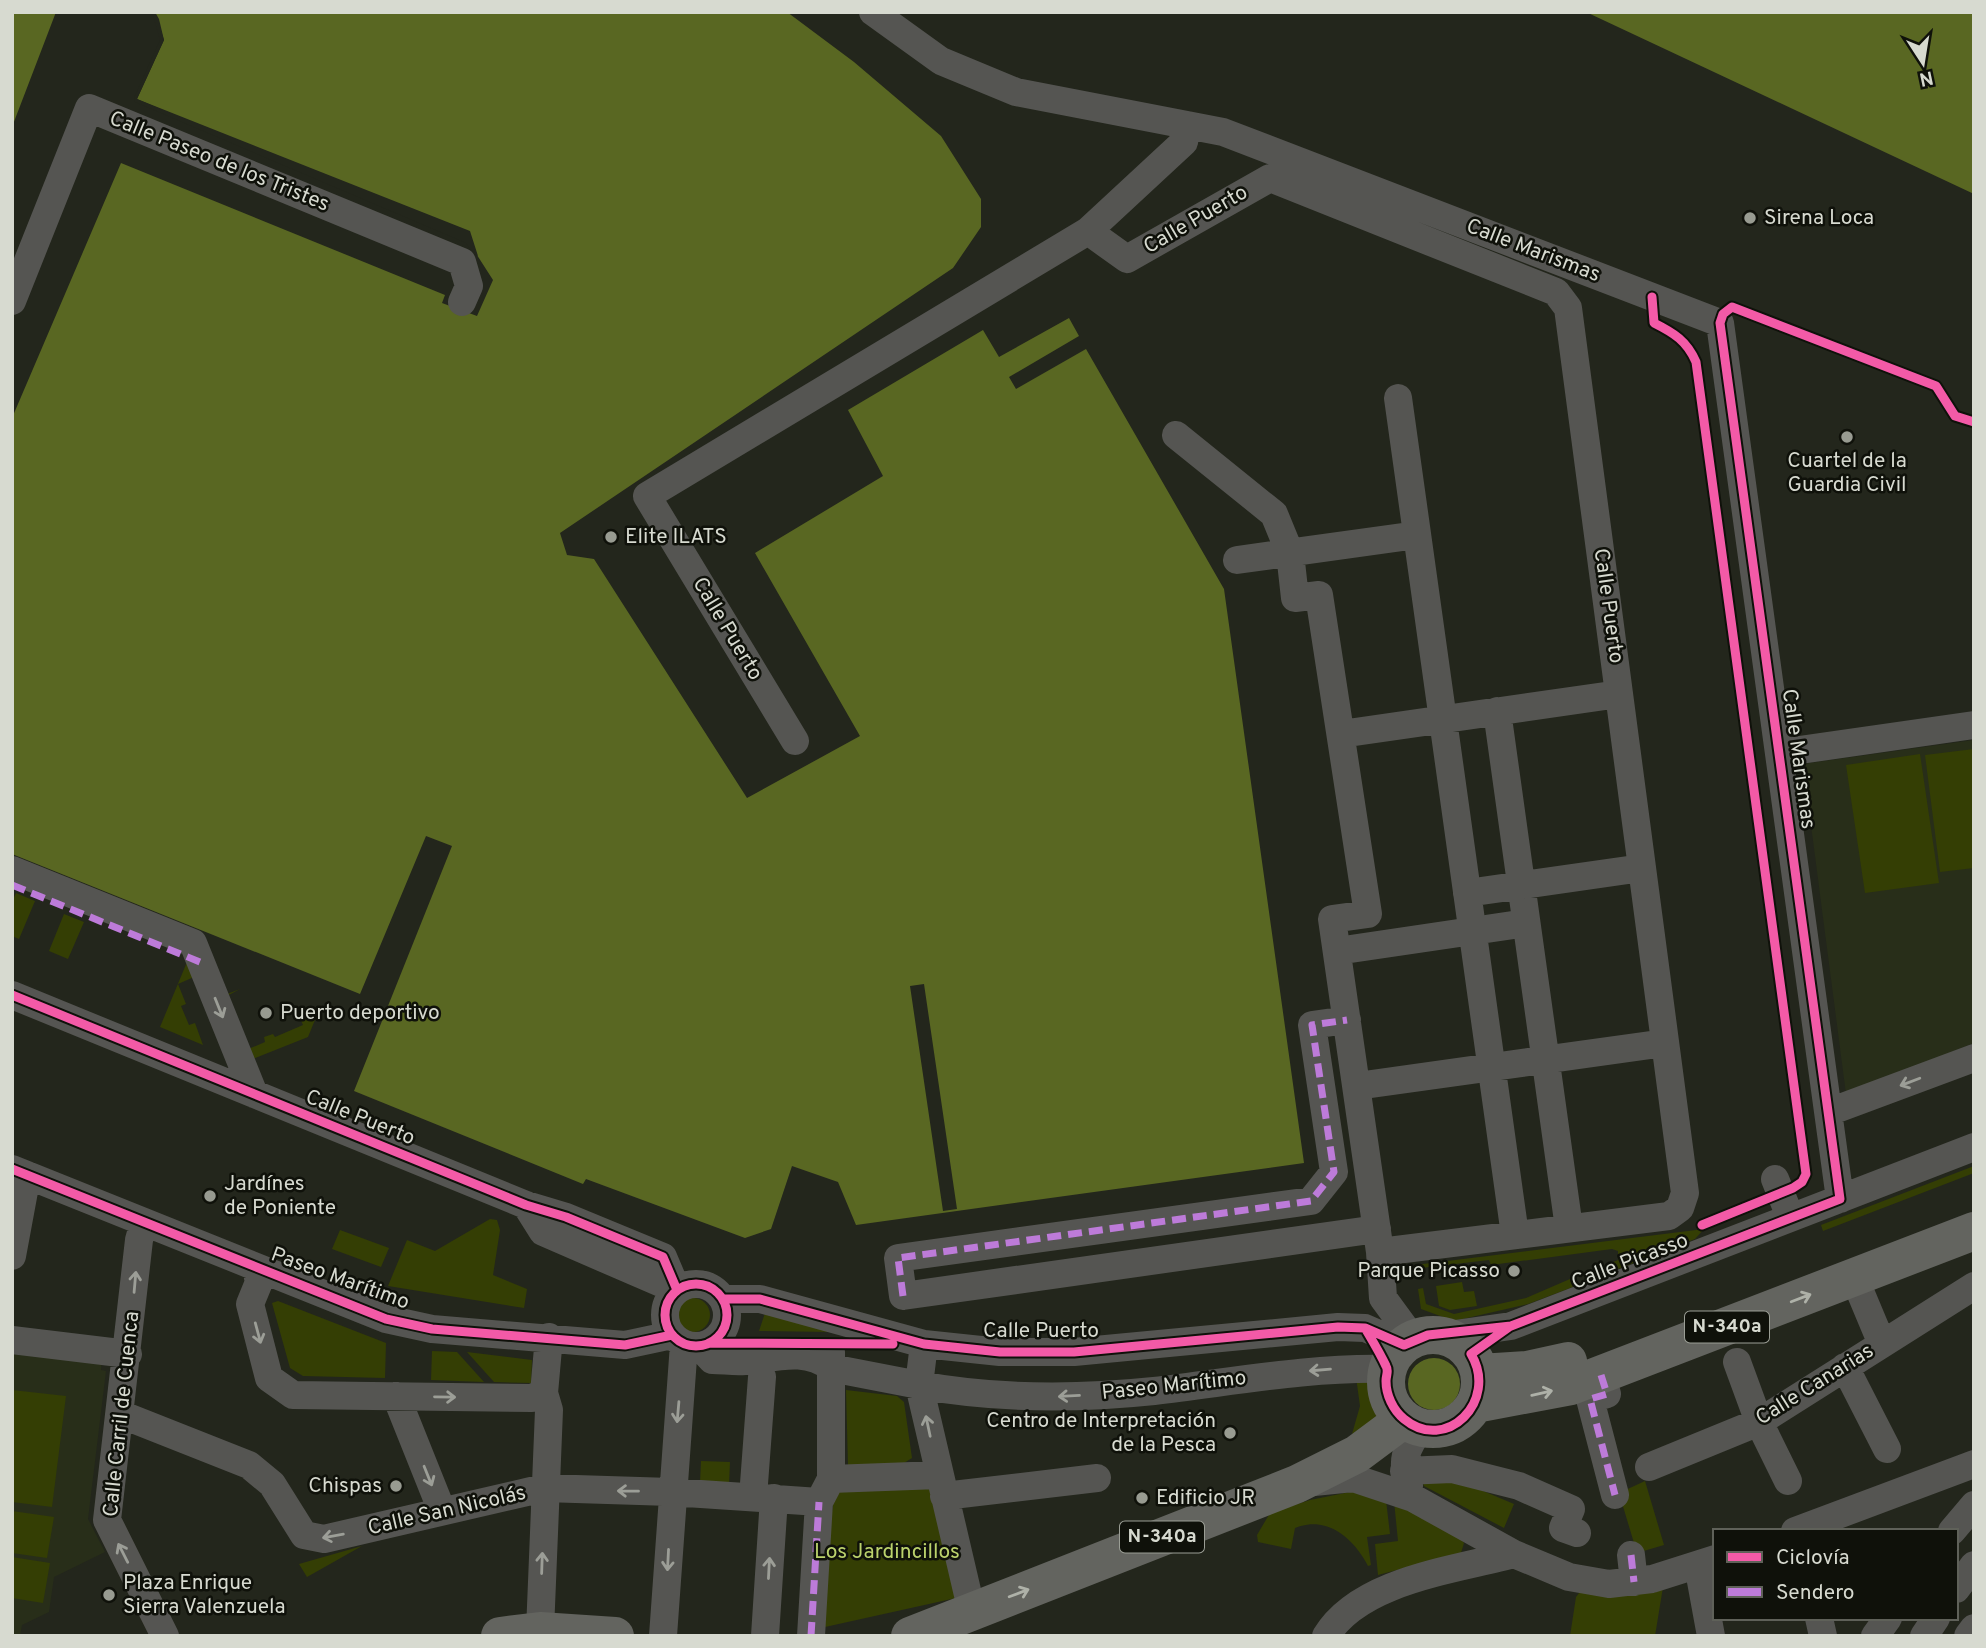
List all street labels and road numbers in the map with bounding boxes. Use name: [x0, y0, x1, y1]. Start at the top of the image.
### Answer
street label: Calle Paseo de los Tristes: [105, 106, 333, 218]
street label: Calle Puerto: [1139, 179, 1253, 261]
street label: Calle Marismas: [1462, 213, 1604, 289]
street label: Calle Puerto: [1587, 547, 1629, 665]
street label: Calle Puerto: [686, 572, 768, 686]
street label: Calle Marismas: [1775, 687, 1821, 831]
street label: Calle Puerto: [301, 1084, 419, 1152]
street label: Calle Picasso: [1568, 1227, 1692, 1297]
street label: Paseo Marítimo: [267, 1241, 413, 1317]
street label: Calle Carril de Cuenca: [98, 1310, 146, 1518]
road number: N-340a: [1685, 1312, 1769, 1343]
street label: Calle Puerto: [983, 1318, 1099, 1345]
street label: Calle Canarias: [1751, 1338, 1879, 1432]
street label: Paseo Marítimo: [1100, 1365, 1248, 1407]
street label: Calle San Nicolás: [365, 1480, 529, 1542]
road number: N-340a: [1120, 1522, 1204, 1553]

